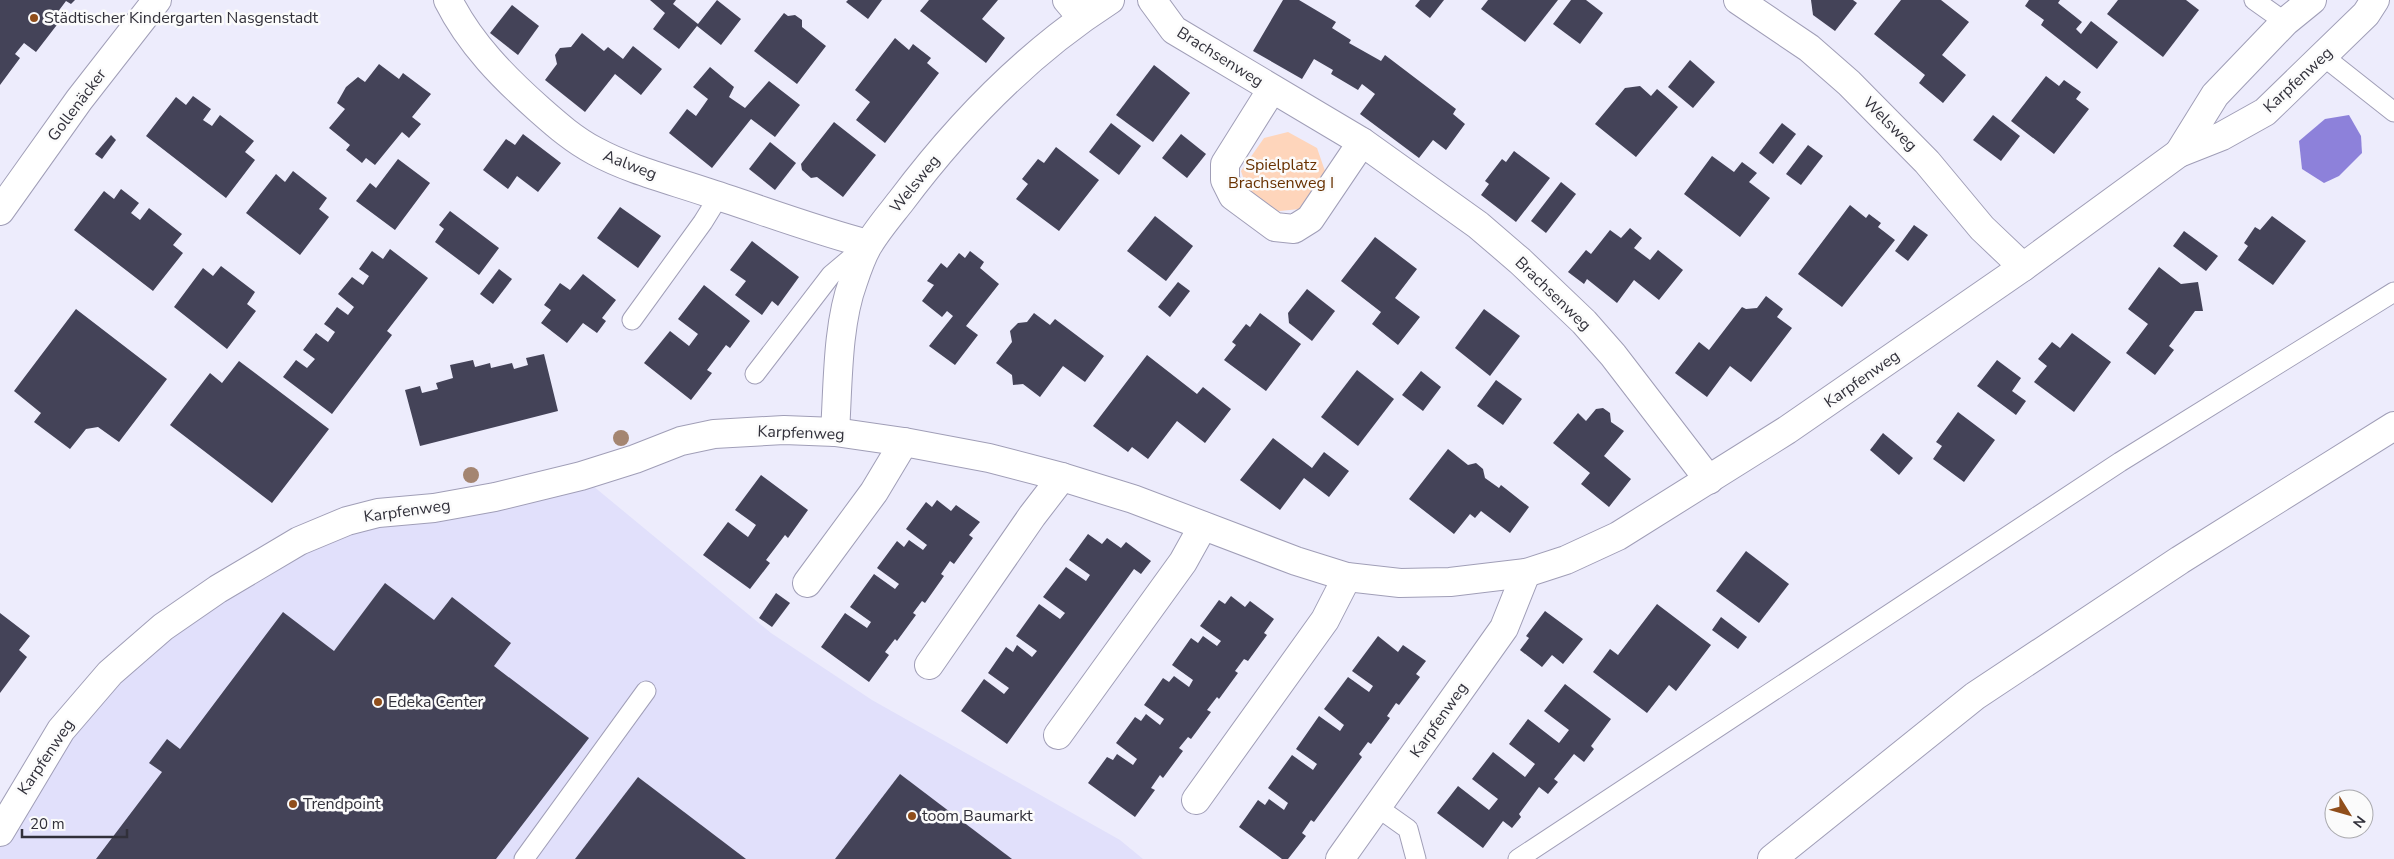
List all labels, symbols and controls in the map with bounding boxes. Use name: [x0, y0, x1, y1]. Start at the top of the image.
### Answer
place label: Städtischer Kindergarten Nasgenstadt: [44, 7, 319, 29]
marker: Städtischer Kindergarten Nasgenstadt: [28, 12, 40, 24]
street label: Brachsenweg: [1173, 22, 1267, 92]
street label: Karpfenweg: [2259, 42, 2337, 118]
street label: Gollenäcker: [43, 64, 112, 146]
street label: Welsweg: [1858, 92, 1922, 156]
street label: Aalweg: [600, 145, 660, 185]
street label: Welsweg: [885, 150, 945, 218]
park label: Spielplatz Brachsenweg I: [1228, 154, 1334, 194]
street label: Brachsenweg: [1510, 252, 1596, 336]
street label: Karpfenweg: [1820, 345, 1904, 413]
street label: Karpfenweg: [757, 420, 845, 446]
street label: Karpfenweg: [362, 494, 452, 528]
street label: Karpfenweg: [1405, 678, 1473, 762]
place label: Edeka Center: [388, 691, 483, 713]
marker: Edeka Center: [372, 696, 384, 708]
street label: Karpfenweg: [12, 715, 80, 799]
north arrow: [2324, 789, 2374, 839]
place label: Trendpoint: [303, 793, 381, 815]
marker: Trendpoint: [287, 798, 299, 810]
place label: toom Baumarkt: [922, 805, 1033, 827]
scale bar: [22, 806, 128, 838]
marker: toom Baumarkt: [906, 810, 918, 822]
text: N: [2348, 812, 2370, 831]
text: 20 m: [30, 814, 65, 834]

